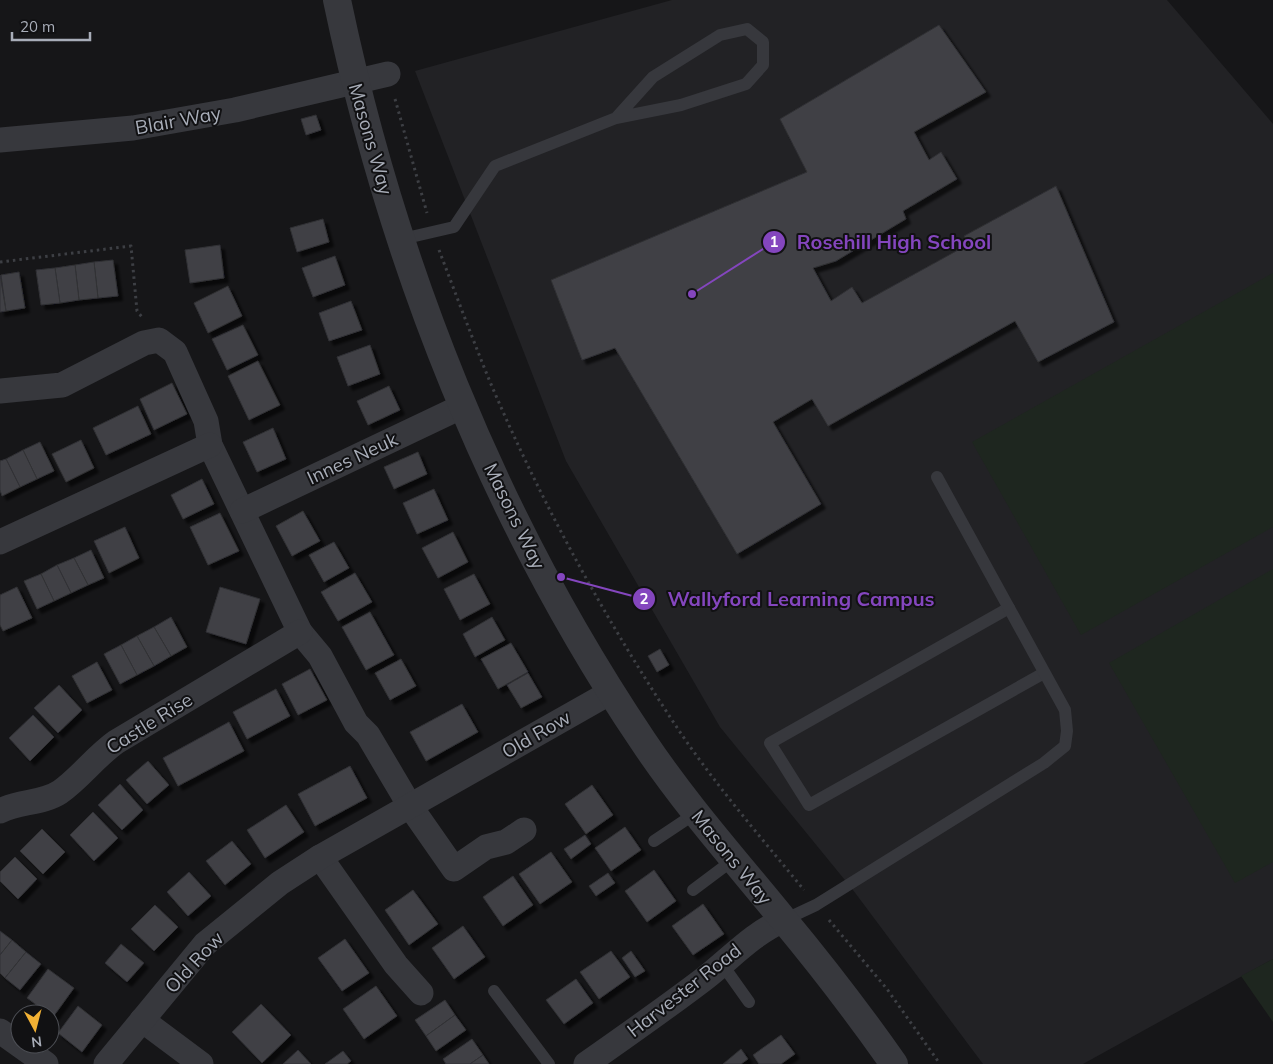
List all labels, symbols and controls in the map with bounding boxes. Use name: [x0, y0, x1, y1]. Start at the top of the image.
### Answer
scale bar: [12, 10, 90, 42]
text: 20 m: [20, 17, 55, 36]
street label: Masons Way: [344, 80, 398, 198]
street label: Blair Way: [133, 101, 223, 139]
callout: Rosehill High School: [762, 224, 1001, 259]
text: Rosehill High School: [797, 229, 991, 254]
text: 1: [769, 232, 779, 251]
street label: Innes Neuk: [303, 426, 401, 489]
street label: Masons Way: [479, 459, 551, 573]
callout: Wallyford Learning Campus: [632, 582, 944, 617]
text: Wallyford Learning Campus: [667, 586, 935, 611]
text: 2: [639, 589, 649, 608]
street label: Castle Rise: [101, 687, 197, 759]
street label: Old Row: [497, 705, 575, 763]
street label: Masons Way: [687, 805, 777, 909]
street label: Old Row: [159, 926, 229, 998]
street label: Harvester Road: [622, 938, 746, 1042]
north arrow: [10, 1004, 60, 1054]
text: N: [30, 1032, 43, 1051]

